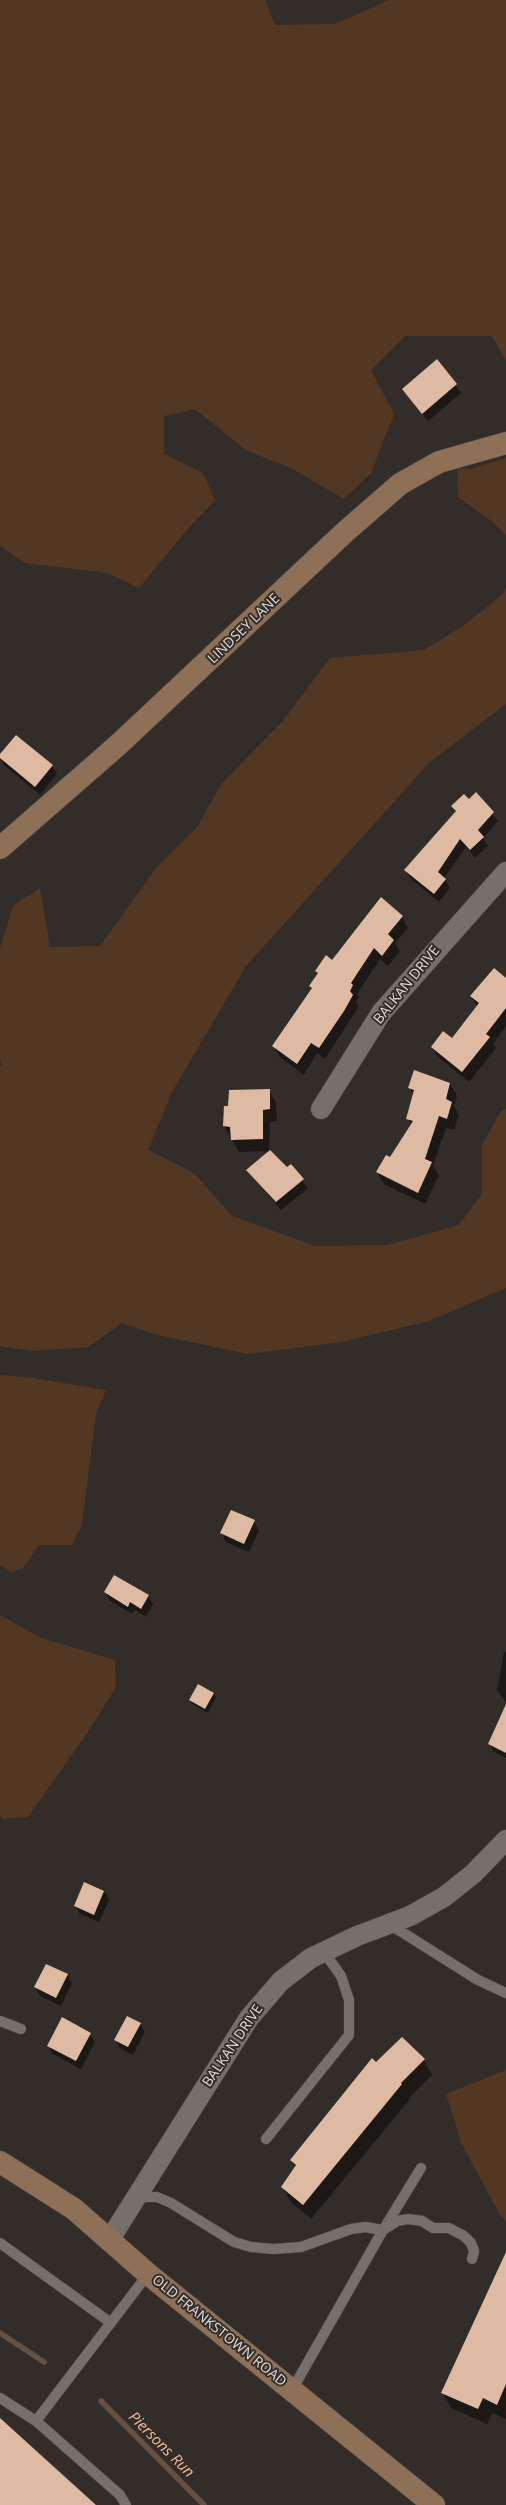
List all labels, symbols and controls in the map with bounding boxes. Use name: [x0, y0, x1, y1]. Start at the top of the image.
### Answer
street label: LINDSEY LANE: [205, 591, 283, 667]
street label: BALKAN DRIVE: [370, 943, 444, 1027]
street label: BALKAN DRIVE: [199, 2002, 267, 2090]
street label: OLD FRANKSTOWN ROAD: [149, 2272, 289, 2390]
water label: Piersons Run: [124, 2408, 198, 2482]

